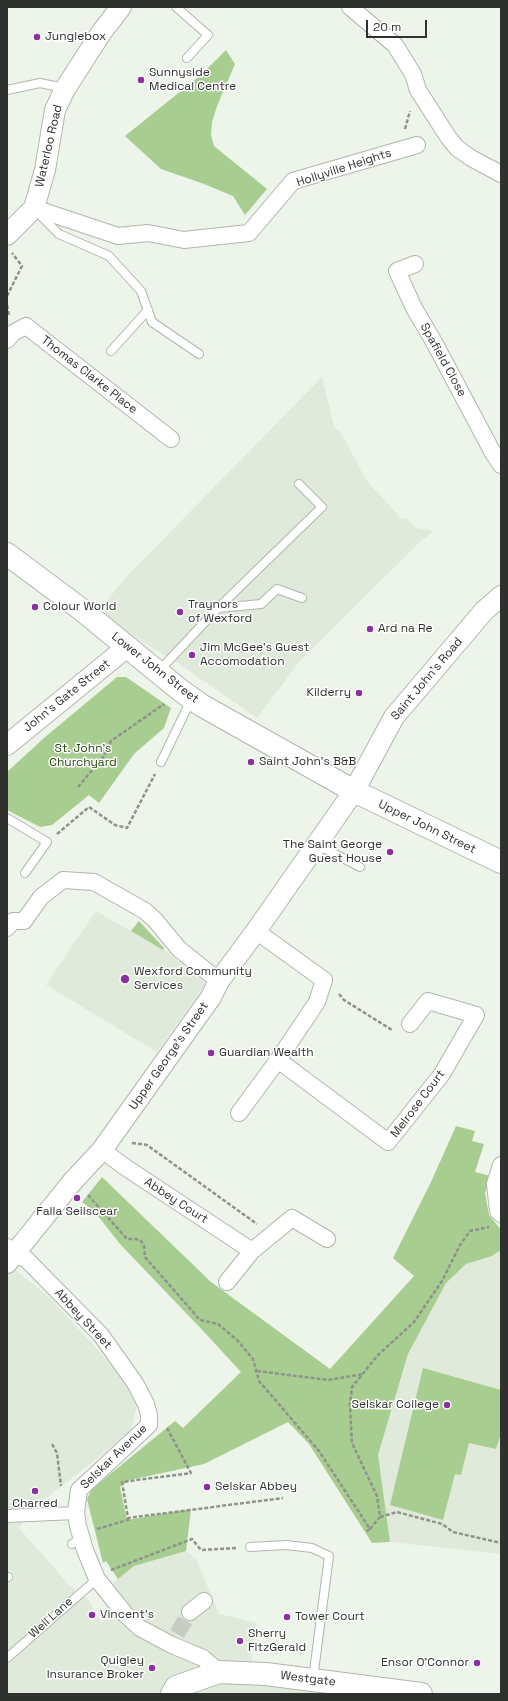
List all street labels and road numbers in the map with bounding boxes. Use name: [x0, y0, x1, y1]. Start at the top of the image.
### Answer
street label: Waterloo Road: [33, 103, 65, 189]
street label: Hollyville Heights: [295, 146, 393, 190]
street label: Spafield Close: [417, 321, 469, 399]
street label: Thomas Clarke Place: [38, 333, 140, 417]
street label: Lower John Street: [109, 629, 201, 707]
street label: Saint John's Road: [388, 635, 466, 723]
street label: John's Gate Street: [21, 657, 113, 735]
street label: Upper John Street: [376, 797, 478, 857]
street label: Upper George's Street: [126, 999, 212, 1113]
street label: Melrose Court: [388, 1067, 448, 1141]
street label: Abbey Court: [141, 1175, 211, 1227]
street label: Abbey Street: [51, 1286, 115, 1352]
street label: Selskar Avenue: [78, 1422, 150, 1492]
street label: Well Lane: [26, 1594, 76, 1642]
street label: Westgate: [280, 1668, 336, 1690]

